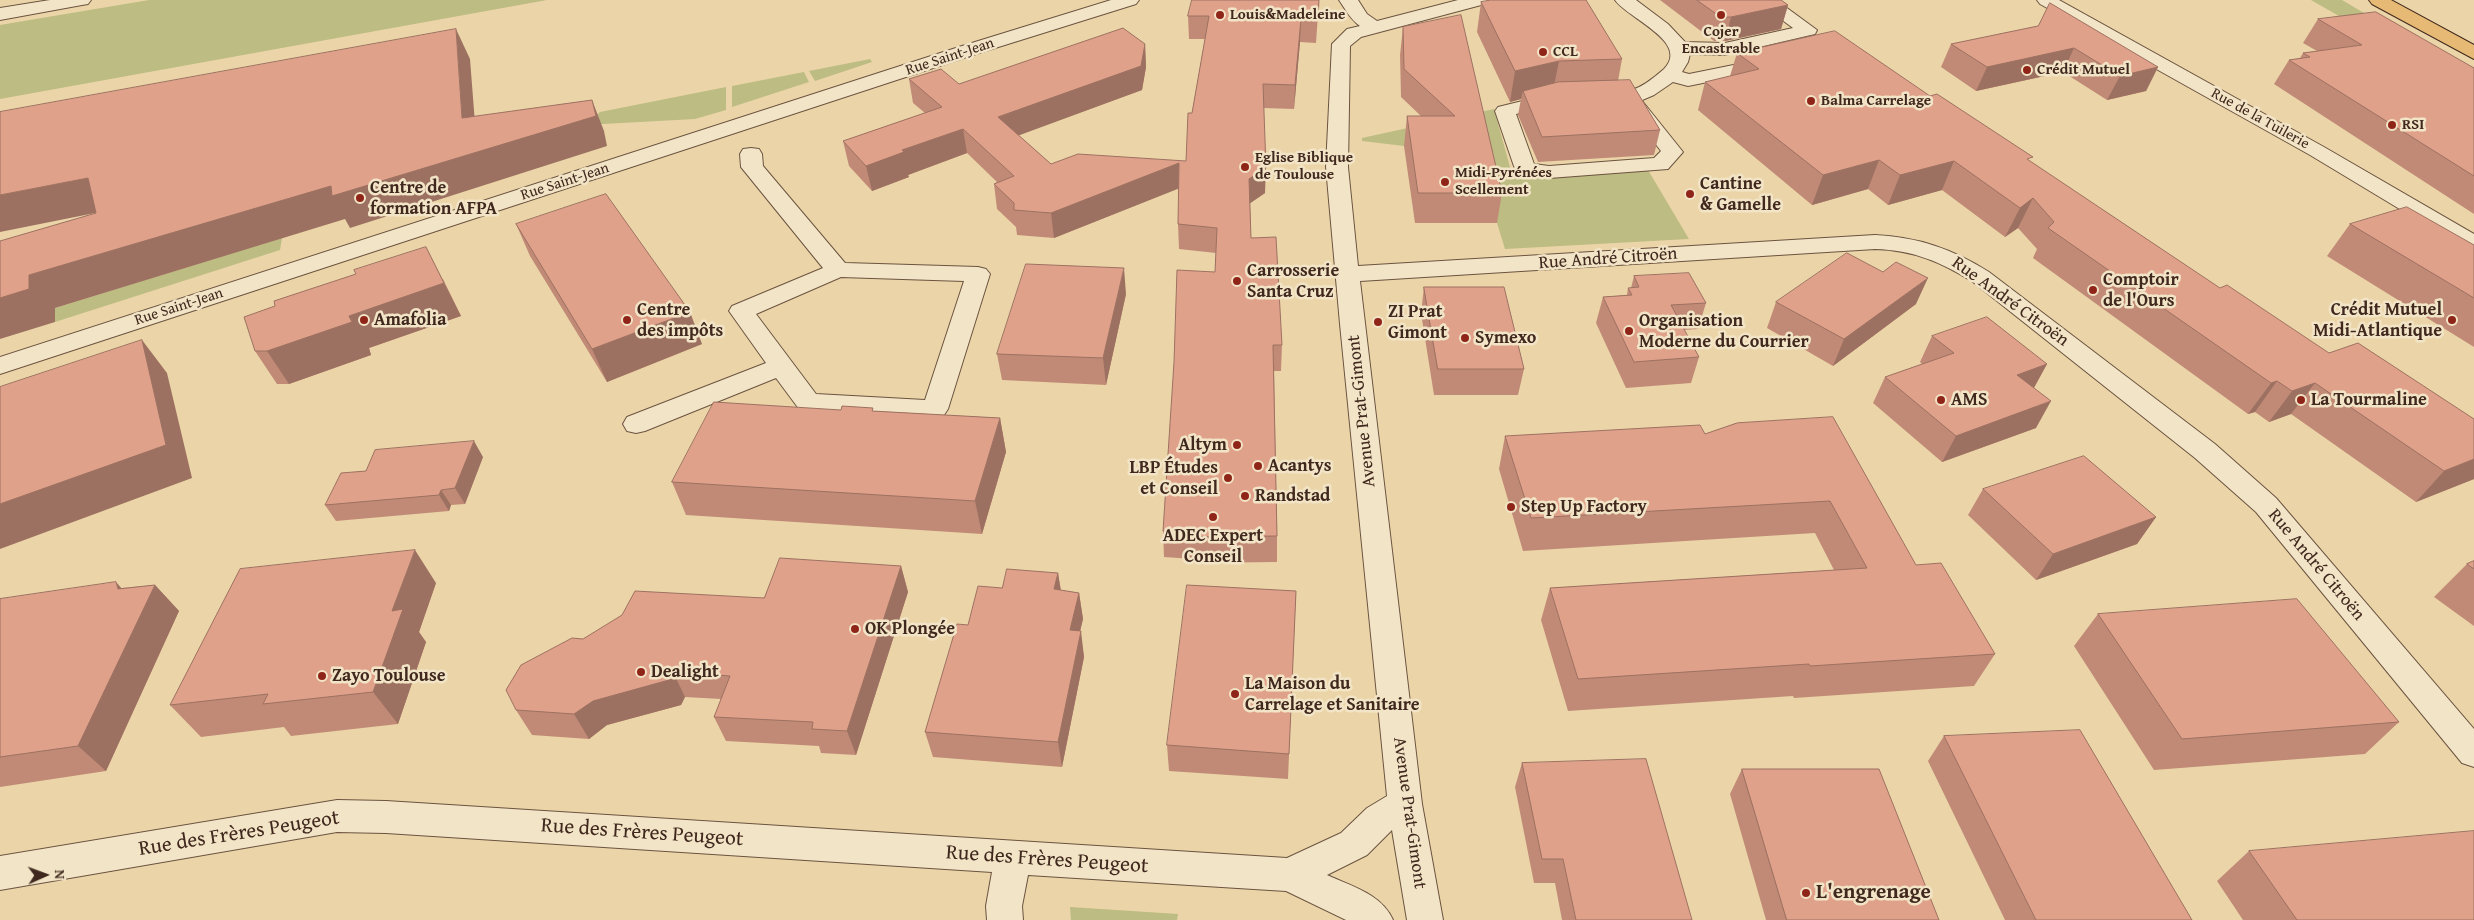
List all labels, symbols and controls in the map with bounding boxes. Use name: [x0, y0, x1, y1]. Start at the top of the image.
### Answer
place label: Louis&Madeleine: [1230, 6, 1345, 24]
marker: Louis&Madeleine: [1214, 9, 1226, 21]
marker: Cojer Encastrable: [1715, 9, 1727, 21]
place label: Cojer Encastrable: [1682, 23, 1760, 58]
street label: Rue Saint-Jean: [904, 34, 996, 80]
place label: CCL: [1553, 43, 1578, 61]
marker: CCL: [1537, 46, 1549, 58]
place label: Crédit Mutuel: [2037, 61, 2130, 79]
marker: Crédit Mutuel: [2021, 64, 2033, 76]
street label: Rue de la Tuilerie: [2208, 85, 2312, 153]
place label: Balma Carrelage: [1821, 92, 1931, 110]
marker: Balma Carrelage: [1805, 95, 1817, 107]
place label: RSI: [2402, 116, 2424, 134]
marker: RSI: [2386, 119, 2398, 131]
place label: Eglise Biblique de Toulouse: [1255, 149, 1353, 184]
street label: Rue Saint-Jean: [519, 159, 611, 205]
marker: Eglise Biblique de Toulouse: [1239, 161, 1251, 173]
place label: Midi-Pyrénées Scellement: [1455, 164, 1552, 199]
place label: Cantine & Gamelle: [1700, 173, 1781, 215]
marker: Midi-Pyrénées Scellement: [1439, 176, 1451, 188]
place label: Centre de formation AFPA: [370, 177, 497, 220]
marker: Cantine & Gamelle: [1684, 188, 1696, 200]
marker: Centre de formation AFPA: [354, 192, 366, 204]
street label: Rue André Citroën: [1538, 243, 1678, 275]
street label: Rue André Citroën: [1947, 252, 2073, 352]
place label: Carrosserie Santa Cruz: [1247, 260, 1339, 302]
place label: Comptoir de l'Ours: [2103, 269, 2179, 312]
marker: Carrosserie Santa Cruz: [1231, 275, 1243, 287]
street label: Rue Saint-Jean: [133, 284, 225, 330]
marker: Comptoir de l'Ours: [2087, 284, 2099, 296]
place label: Centre des impôts: [637, 299, 723, 342]
place label: Crédit Mutuel Midi-Atlantique: [2313, 299, 2442, 342]
place label: ZI Prat Gimont: [1388, 301, 1447, 344]
place label: Amafolia: [374, 309, 446, 331]
place label: Organisation Moderne du Courrier: [1639, 310, 1809, 352]
marker: Amafolia: [358, 314, 370, 326]
marker: Centre des impôts: [621, 314, 633, 326]
marker: Crédit Mutuel Midi-Atlantique: [2446, 314, 2458, 326]
marker: ZI Prat Gimont: [1372, 316, 1384, 328]
marker: Organisation Moderne du Courrier: [1623, 325, 1635, 337]
place label: Symexo: [1475, 327, 1536, 349]
marker: Symexo: [1459, 332, 1471, 344]
street label: Avenue Prat-Gimont: [1343, 334, 1381, 488]
place label: AMS: [1951, 389, 1987, 411]
place label: La Tourmaline: [2311, 389, 2427, 411]
marker: AMS: [1935, 394, 1947, 406]
marker: La Tourmaline: [2295, 394, 2307, 406]
place label: Altym: [1178, 434, 1227, 456]
marker: Altym: [1231, 439, 1243, 451]
place label: Acantys: [1268, 455, 1331, 477]
place label: LBP Études et Conseil: [1129, 457, 1218, 499]
marker: Acantys: [1252, 460, 1264, 472]
marker: LBP Études et Conseil: [1222, 472, 1234, 484]
place label: Randstad: [1255, 485, 1330, 507]
marker: Randstad: [1239, 490, 1251, 502]
place label: Step Up Factory: [1521, 496, 1647, 518]
marker: Step Up Factory: [1505, 501, 1517, 513]
street label: Rue André Citroën: [2263, 505, 2369, 625]
marker: ADEC Expert Conseil: [1207, 511, 1219, 523]
place label: ADEC Expert Conseil: [1163, 525, 1263, 568]
place label: OK Plongée: [865, 618, 955, 640]
marker: OK Plongée: [849, 623, 861, 635]
place label: Dealight: [651, 661, 719, 683]
place label: Zayo Toulouse: [332, 665, 445, 687]
marker: Dealight: [635, 666, 647, 678]
marker: Zayo Toulouse: [316, 670, 328, 682]
place label: La Maison du Carrelage et Sanitaire: [1245, 673, 1420, 716]
marker: La Maison du Carrelage et Sanitaire: [1229, 688, 1241, 700]
street label: Avenue Prat-Gimont: [1388, 736, 1430, 890]
street label: Rue des Frères Peugeot: [137, 806, 341, 862]
street label: Rue des Frères Peugeot: [540, 813, 744, 853]
street label: Rue des Frères Peugeot: [945, 840, 1149, 880]
north arrow: [20, 850, 70, 900]
text: N: [50, 869, 70, 879]
place label: L'engrenage: [1816, 880, 1931, 906]
marker: L'engrenage: [1800, 887, 1812, 899]

